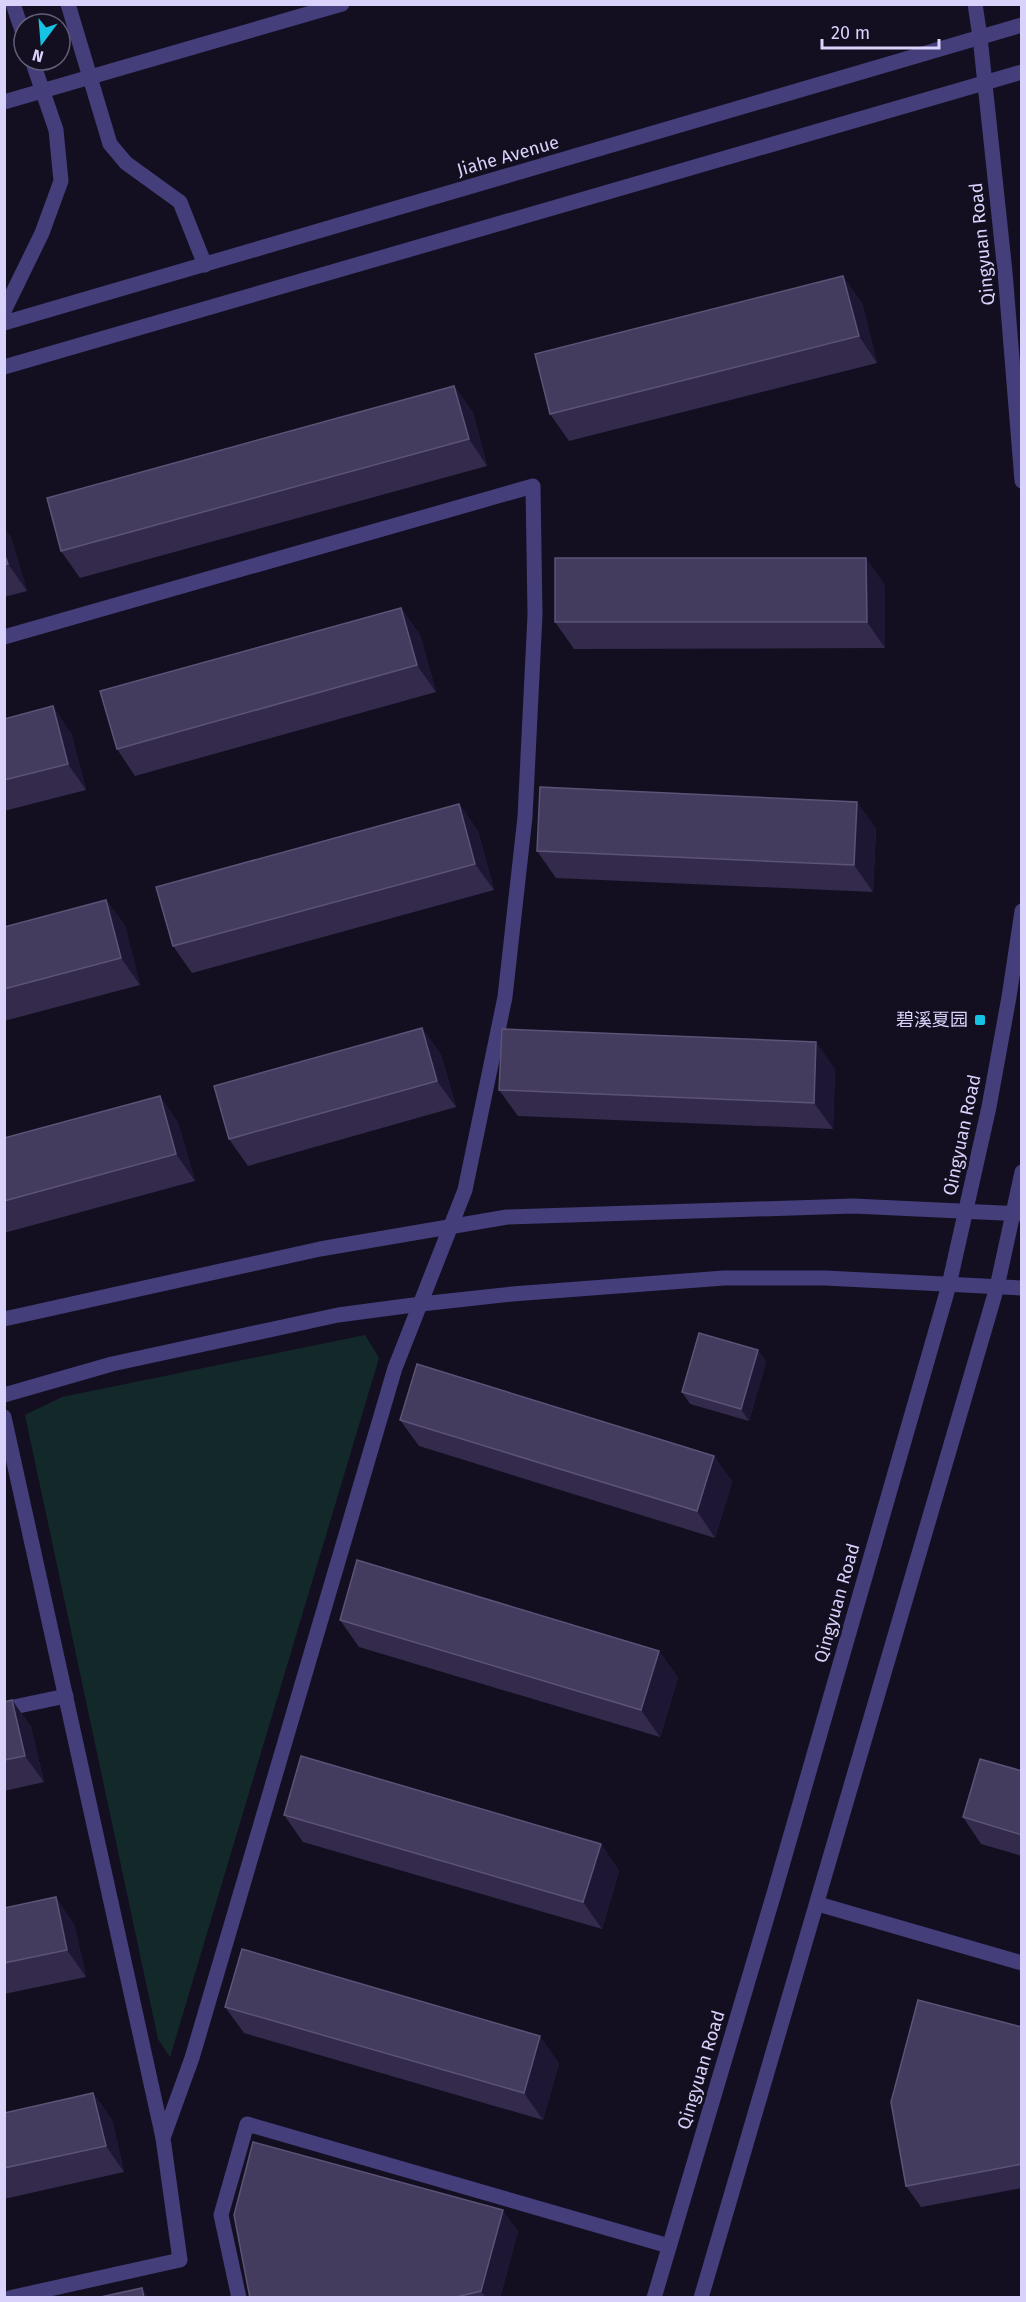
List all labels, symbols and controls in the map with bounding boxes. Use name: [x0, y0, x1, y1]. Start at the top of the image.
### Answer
north arrow: [12, 12, 72, 72]
scale bar: [822, 12, 939, 50]
text: 20 m: [831, 22, 870, 44]
text: N: [30, 45, 46, 67]
street label: Jiahe Avenue: [454, 131, 562, 181]
street label: Qingyuan Road: [965, 182, 999, 306]
place label: 碧溪夏园: [896, 1009, 968, 1031]
marker: 碧溪夏园: [973, 1013, 987, 1027]
street label: Qingyuan Road: [938, 1072, 986, 1198]
street label: Qingyuan Road: [809, 1541, 865, 1665]
street label: Qingyuan Road: [672, 2008, 730, 2132]

